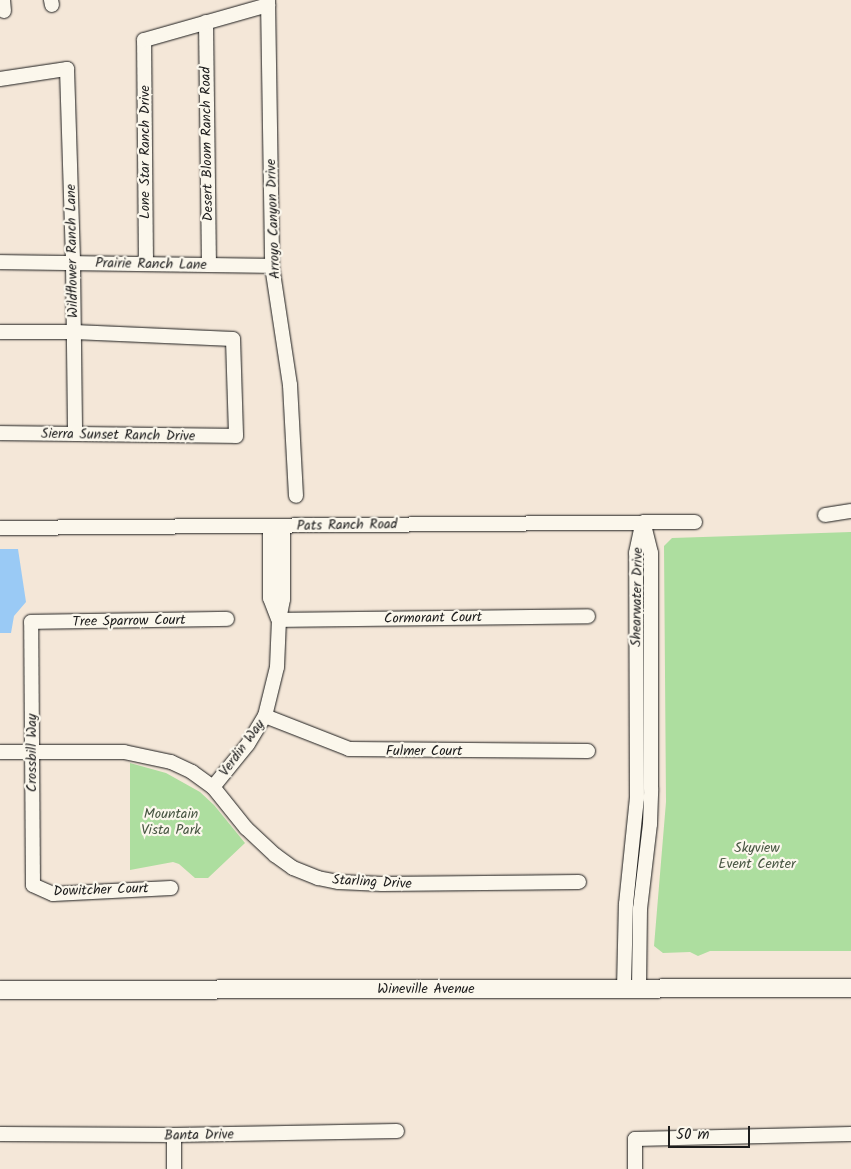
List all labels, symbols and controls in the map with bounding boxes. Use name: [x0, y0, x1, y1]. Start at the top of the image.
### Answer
street label: Desert Bloom Ranch Road: [197, 67, 217, 221]
street label: Lone Star Ranch Drive: [137, 85, 153, 219]
street label: Arroyo Canyon Drive: [263, 159, 283, 279]
street label: Wildflower Ranch Lane: [62, 184, 82, 318]
street label: Prairie Ranch Lane: [95, 255, 207, 273]
street label: Sierra Sunset Ranch Drive: [41, 425, 195, 445]
street label: Pats Ranch Road: [296, 516, 398, 534]
street label: Shearwater Drive: [628, 547, 646, 647]
street label: Cormorant Court: [384, 609, 482, 627]
street label: Tree Sparrow Court: [72, 612, 186, 630]
street label: Crossbill Way: [24, 714, 40, 792]
street label: Verdin Way: [216, 716, 268, 780]
street label: Fulmer Court: [386, 743, 462, 759]
park label: Mountain Vista Park: [141, 806, 201, 839]
park label: Skyview Event Center: [718, 840, 796, 872]
street label: Starling Drive: [332, 872, 412, 892]
street label: Dowitcher Court: [53, 880, 149, 900]
street label: Wineville Avenue: [377, 981, 475, 997]
scale bar: [671, 1116, 754, 1148]
text: 50 m: [676, 1123, 710, 1147]
street label: Banta Drive: [164, 1126, 234, 1144]

